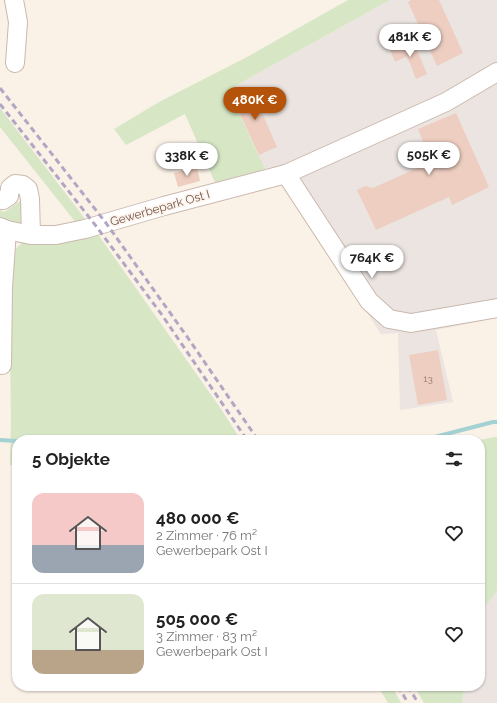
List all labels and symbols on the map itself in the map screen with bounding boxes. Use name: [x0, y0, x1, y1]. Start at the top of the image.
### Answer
pin: 481K €: [377, 24, 443, 58]
pin: 480K €: [222, 87, 288, 121]
pin: 505K €: [396, 142, 462, 176]
pin: 338K €: [154, 143, 220, 177]
street label: Gewerbepark Ost I: [108, 187, 212, 229]
pin: 764K €: [339, 245, 405, 279]
house number: 13: [423, 373, 433, 384]

